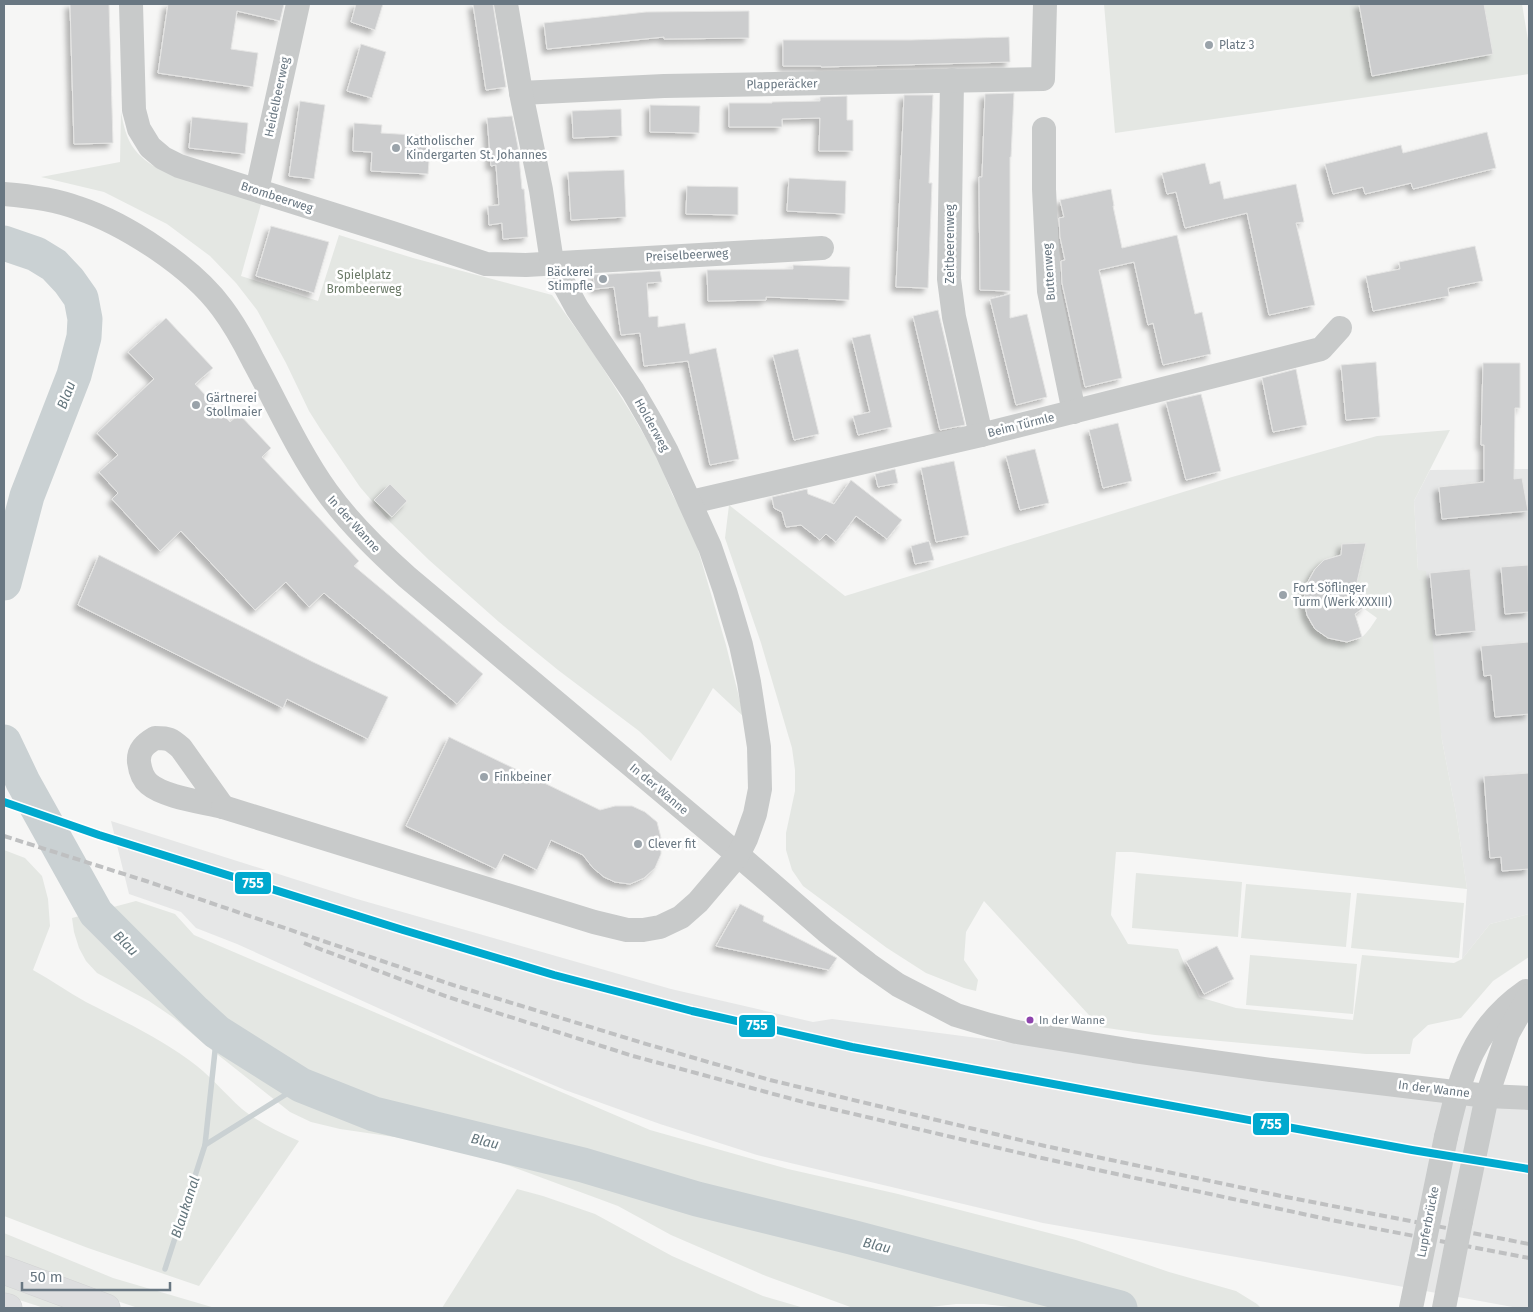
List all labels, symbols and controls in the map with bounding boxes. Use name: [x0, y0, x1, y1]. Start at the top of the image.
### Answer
place label: Platz 3: [1219, 38, 1255, 52]
marker: Platz 3: [1203, 39, 1215, 51]
street label: Heidelbeerweg: [262, 55, 292, 138]
street label: Plapperäcker: [746, 76, 818, 92]
place label: Katholischer Kindergarten St. Johannes: [406, 134, 548, 162]
marker: Katholischer Kindergarten St. Johannes: [390, 142, 402, 154]
street label: Brombeerweg: [239, 179, 316, 215]
street label: Zeitbeerenweg: [943, 203, 957, 284]
street label: Buttenweg: [1040, 242, 1058, 301]
street label: Preiselbeerweg: [645, 246, 729, 264]
place label: Bäckerei Stimpfle: [547, 265, 593, 293]
park label: Spielplatz Brombeerweg: [326, 268, 402, 296]
marker: Bäckerei Stimpfle: [597, 273, 609, 285]
water label: Blau: [53, 379, 79, 411]
place label: Gärtnerei Stollmaier: [206, 391, 262, 419]
street label: Holderweg: [632, 396, 673, 455]
marker: Gärtnerei Stollmaier: [190, 399, 202, 411]
street label: Beim Türmle: [986, 410, 1056, 440]
street label: In der Wanne: [325, 493, 383, 555]
place label: Fort Söflinger Turm (Werk XXXIII): [1293, 581, 1392, 609]
marker: Fort Söflinger Turm (Werk XXXIII): [1277, 589, 1289, 601]
street label: In der Wanne: [627, 761, 691, 817]
place label: Finkbeiner: [494, 770, 552, 784]
marker: Finkbeiner: [478, 771, 490, 783]
place label: Clever fit: [648, 837, 697, 851]
marker: Clever fit: [632, 838, 644, 850]
line badge: 755: [234, 871, 272, 895]
text: 755: [242, 875, 264, 892]
water label: Blau: [110, 927, 142, 959]
line badge: 755: [738, 1014, 776, 1038]
place label: In der Wanne: [1039, 1014, 1105, 1027]
marker: In der Wanne: [1025, 1015, 1035, 1025]
text: 755: [746, 1017, 768, 1034]
street label: In der Wanne: [1397, 1078, 1471, 1100]
line badge: 755: [1252, 1112, 1290, 1136]
text: 755: [1260, 1116, 1282, 1133]
water label: Blau: [469, 1130, 501, 1153]
water label: Blaukanal: [167, 1174, 203, 1240]
street label: Lupferbrücke: [1414, 1185, 1442, 1259]
water label: Blau: [861, 1234, 893, 1257]
scale bar: [22, 1260, 170, 1292]
text: 50 m: [30, 1268, 63, 1286]

